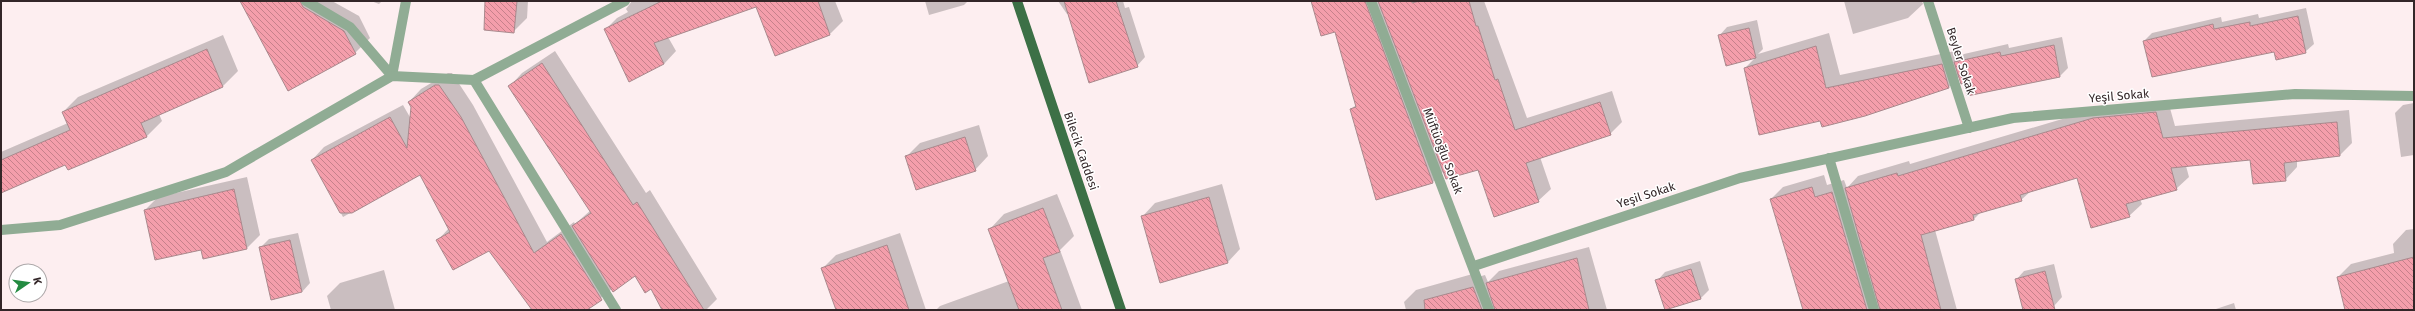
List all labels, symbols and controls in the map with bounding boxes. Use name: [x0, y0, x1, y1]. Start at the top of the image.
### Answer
street label: Beyler Sokak: [1944, 26, 1979, 97]
street label: Yeşil Sokak: [2088, 86, 2150, 106]
street label: Müftüoğlu Sokak: [1420, 106, 1466, 197]
street label: Bilecik Caddesi: [1061, 110, 1101, 192]
street label: Yeşil Sokak: [1615, 179, 1678, 211]
north arrow: [8, 263, 48, 303]
text: K: [30, 276, 45, 287]

